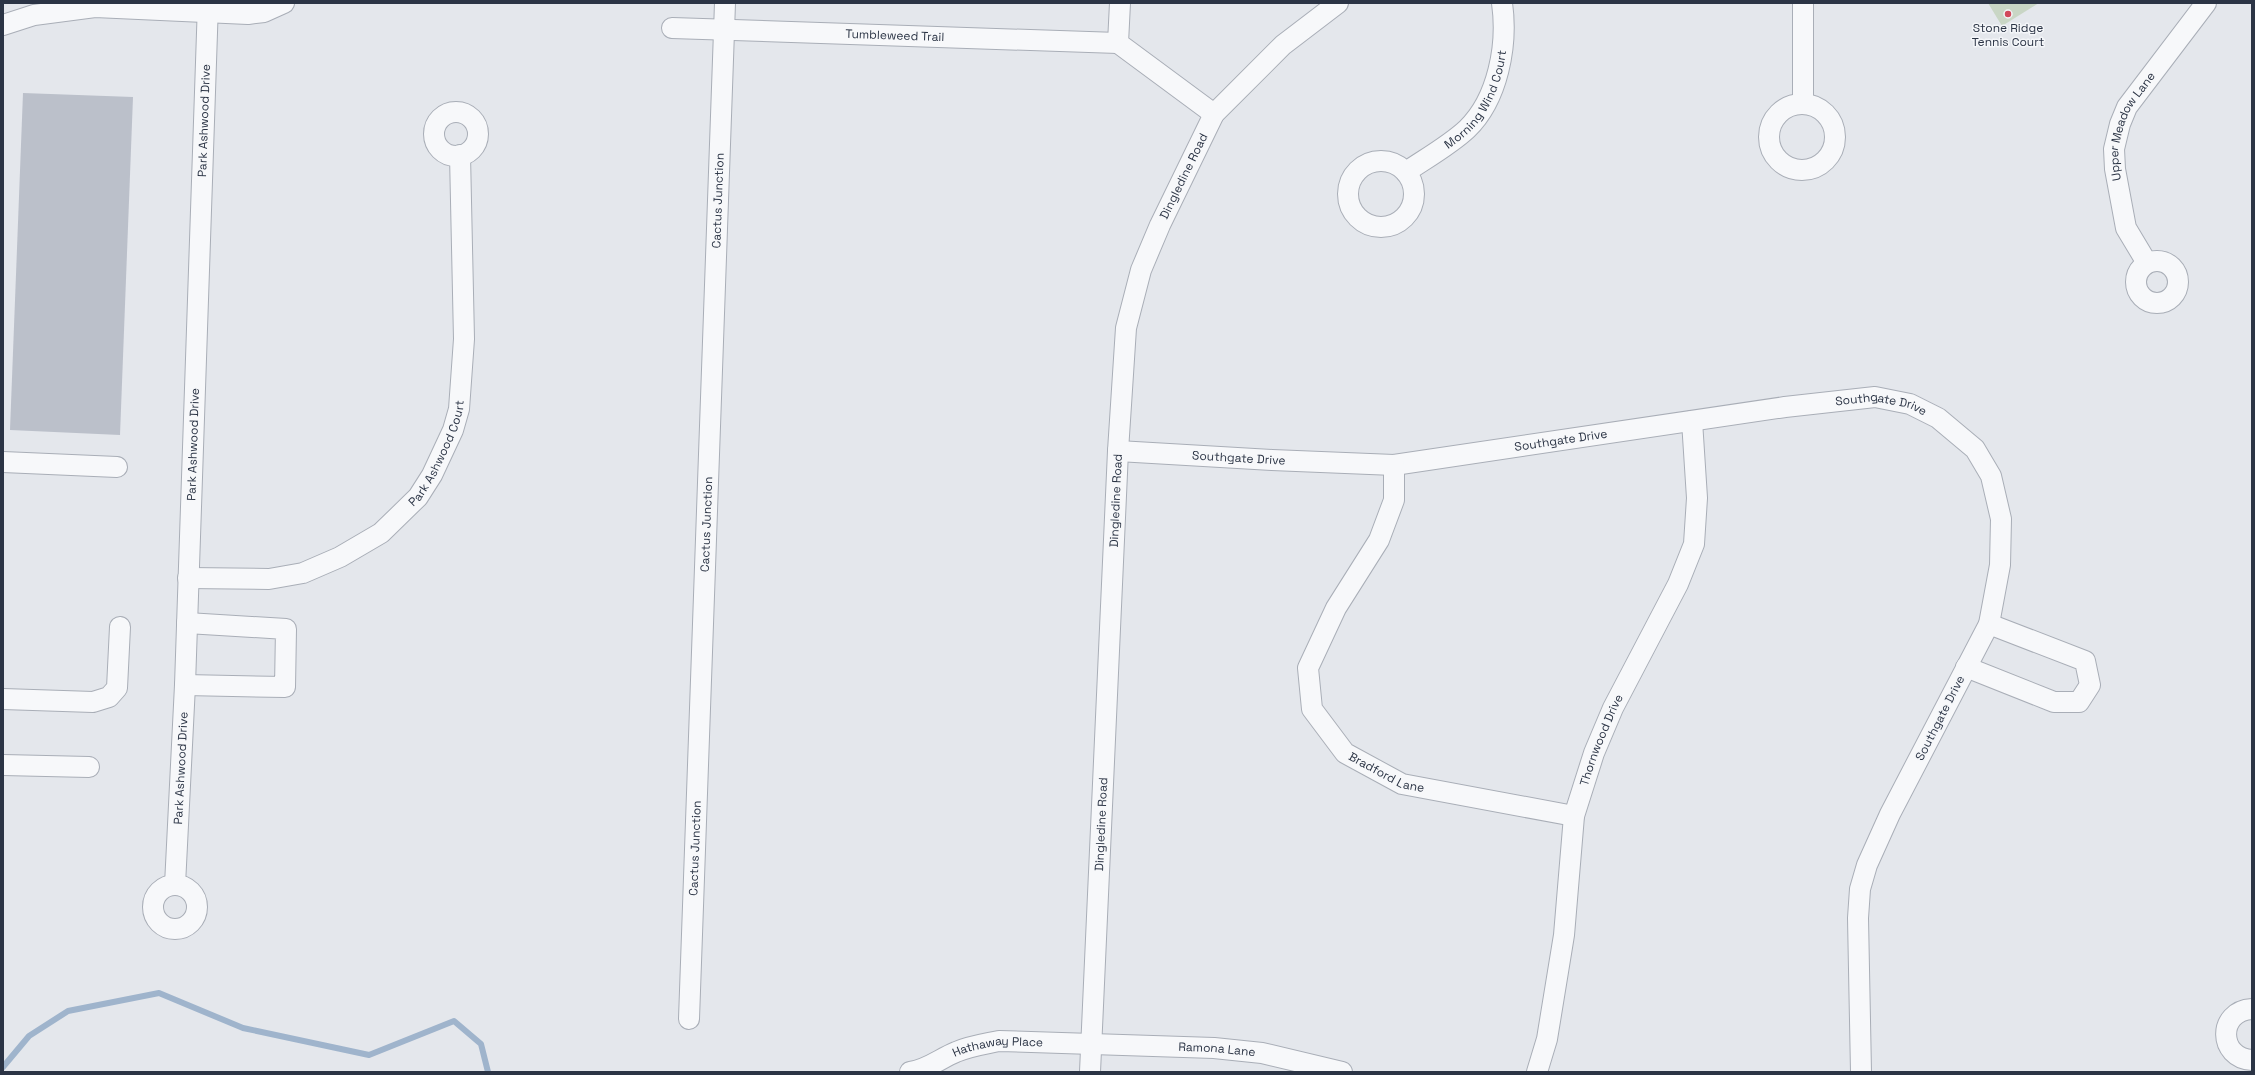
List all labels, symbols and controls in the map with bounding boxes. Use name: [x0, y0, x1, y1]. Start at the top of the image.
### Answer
marker: Stone Ridge Tennis Court: [2003, 9, 2013, 19]
place label: Stone Ridge Tennis Court: [1972, 20, 2044, 50]
street label: Tumbleweed Trail: [845, 26, 945, 45]
street label: Morning Wind Court: [1441, 49, 1510, 152]
street label: Park Ashwood Drive: [194, 64, 214, 177]
street label: Upper Meadow Lane: [2106, 69, 2159, 182]
street label: Dingledine Road: [1156, 130, 1211, 222]
street label: Cactus Junction: [708, 153, 728, 249]
street label: Park Ashwood Drive: [183, 388, 203, 501]
street label: Southgate Drive: [1834, 389, 1930, 419]
street label: Park Ashwood Court: [405, 400, 468, 510]
street label: Southgate Drive: [1513, 425, 1608, 455]
street label: Southgate Drive: [1192, 447, 1286, 469]
street label: Dingledine Road: [1106, 453, 1126, 548]
street label: Cactus Junction: [697, 476, 716, 572]
street label: Southgate Drive: [1912, 673, 1968, 763]
street label: Thornwood Drive: [1576, 691, 1627, 788]
street label: Park Ashwood Drive: [170, 711, 192, 825]
street label: Bradford Lane: [1346, 748, 1426, 796]
street label: Dingledine Road: [1091, 777, 1111, 871]
street label: Cactus Junction: [685, 800, 705, 896]
street label: Hathaway Place: [950, 1033, 1043, 1061]
street label: Ramona Lane: [1178, 1039, 1256, 1060]

